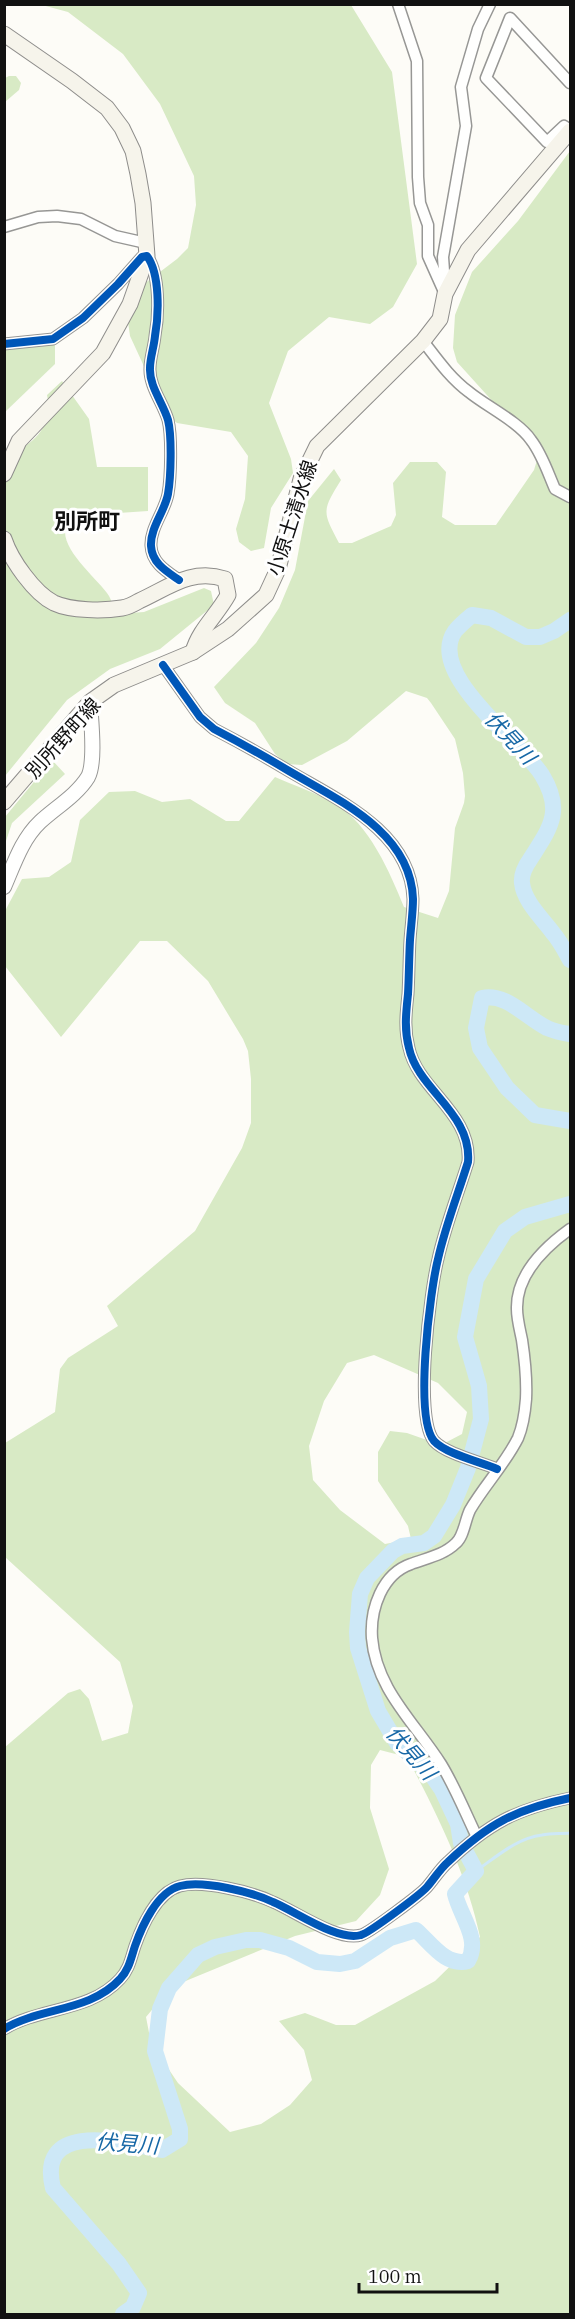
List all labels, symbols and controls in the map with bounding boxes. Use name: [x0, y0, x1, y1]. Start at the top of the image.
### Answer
street label: 小原土清水線: [260, 457, 323, 579]
district label: 別所町: [54, 506, 120, 535]
street label: 別所野町線: [19, 691, 106, 784]
water label: 伏見川: [479, 705, 544, 771]
water label: 伏見川: [381, 1719, 444, 1787]
water label: 伏見川: [95, 2127, 161, 2159]
scale bar: [359, 2256, 497, 2294]
text: 100 m: [368, 2265, 422, 2288]

